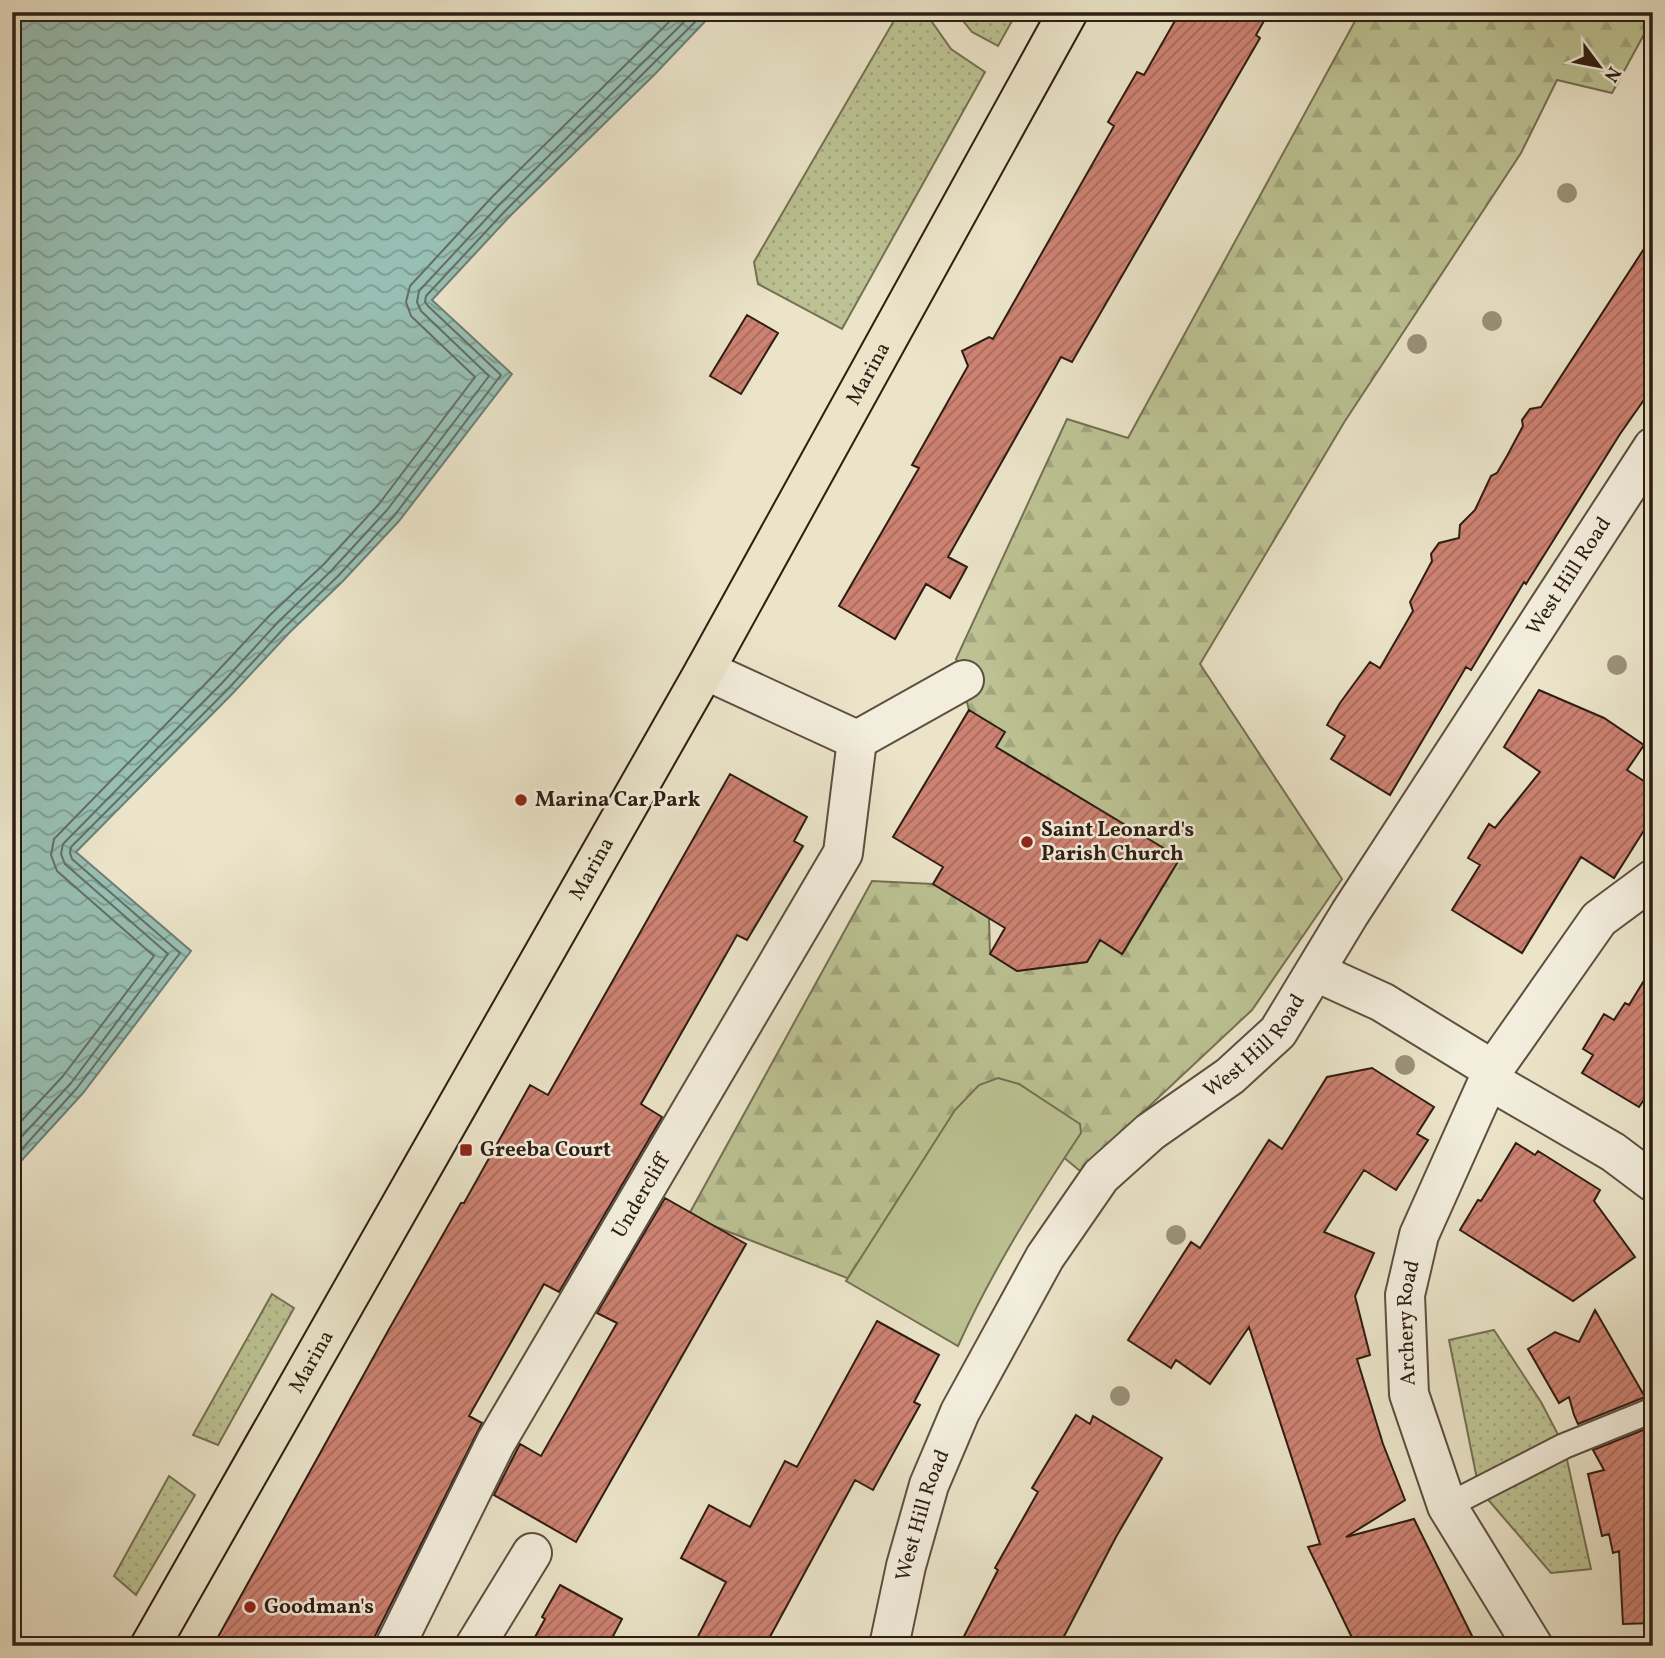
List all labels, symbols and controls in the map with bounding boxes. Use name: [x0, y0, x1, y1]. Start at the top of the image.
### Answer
north arrow: [1564, 32, 1634, 102]
text: N: [1597, 61, 1626, 87]
street label: Marina: [839, 337, 898, 411]
street label: West Hill Road: [1520, 511, 1618, 641]
place label: Marina Car Park: [535, 786, 701, 815]
marker: Marina Car Park: [513, 792, 529, 808]
place label: Saint Leonard's Parish Church: [1041, 816, 1194, 869]
street label: Marina: [562, 832, 621, 906]
marker: Saint Leonard's Parish Church: [1019, 834, 1035, 850]
street label: West Hill Road: [1198, 989, 1312, 1105]
place label: Greeba Court: [480, 1136, 611, 1165]
marker: Greeba Court: [458, 1142, 474, 1158]
street label: Undercliff: [605, 1147, 678, 1243]
street label: Archery Road: [1390, 1257, 1427, 1386]
street label: Marina: [282, 1325, 341, 1399]
street label: West Hill Road: [889, 1445, 957, 1584]
place label: Goodman's: [264, 1593, 374, 1622]
marker: Goodman's: [242, 1599, 258, 1615]

